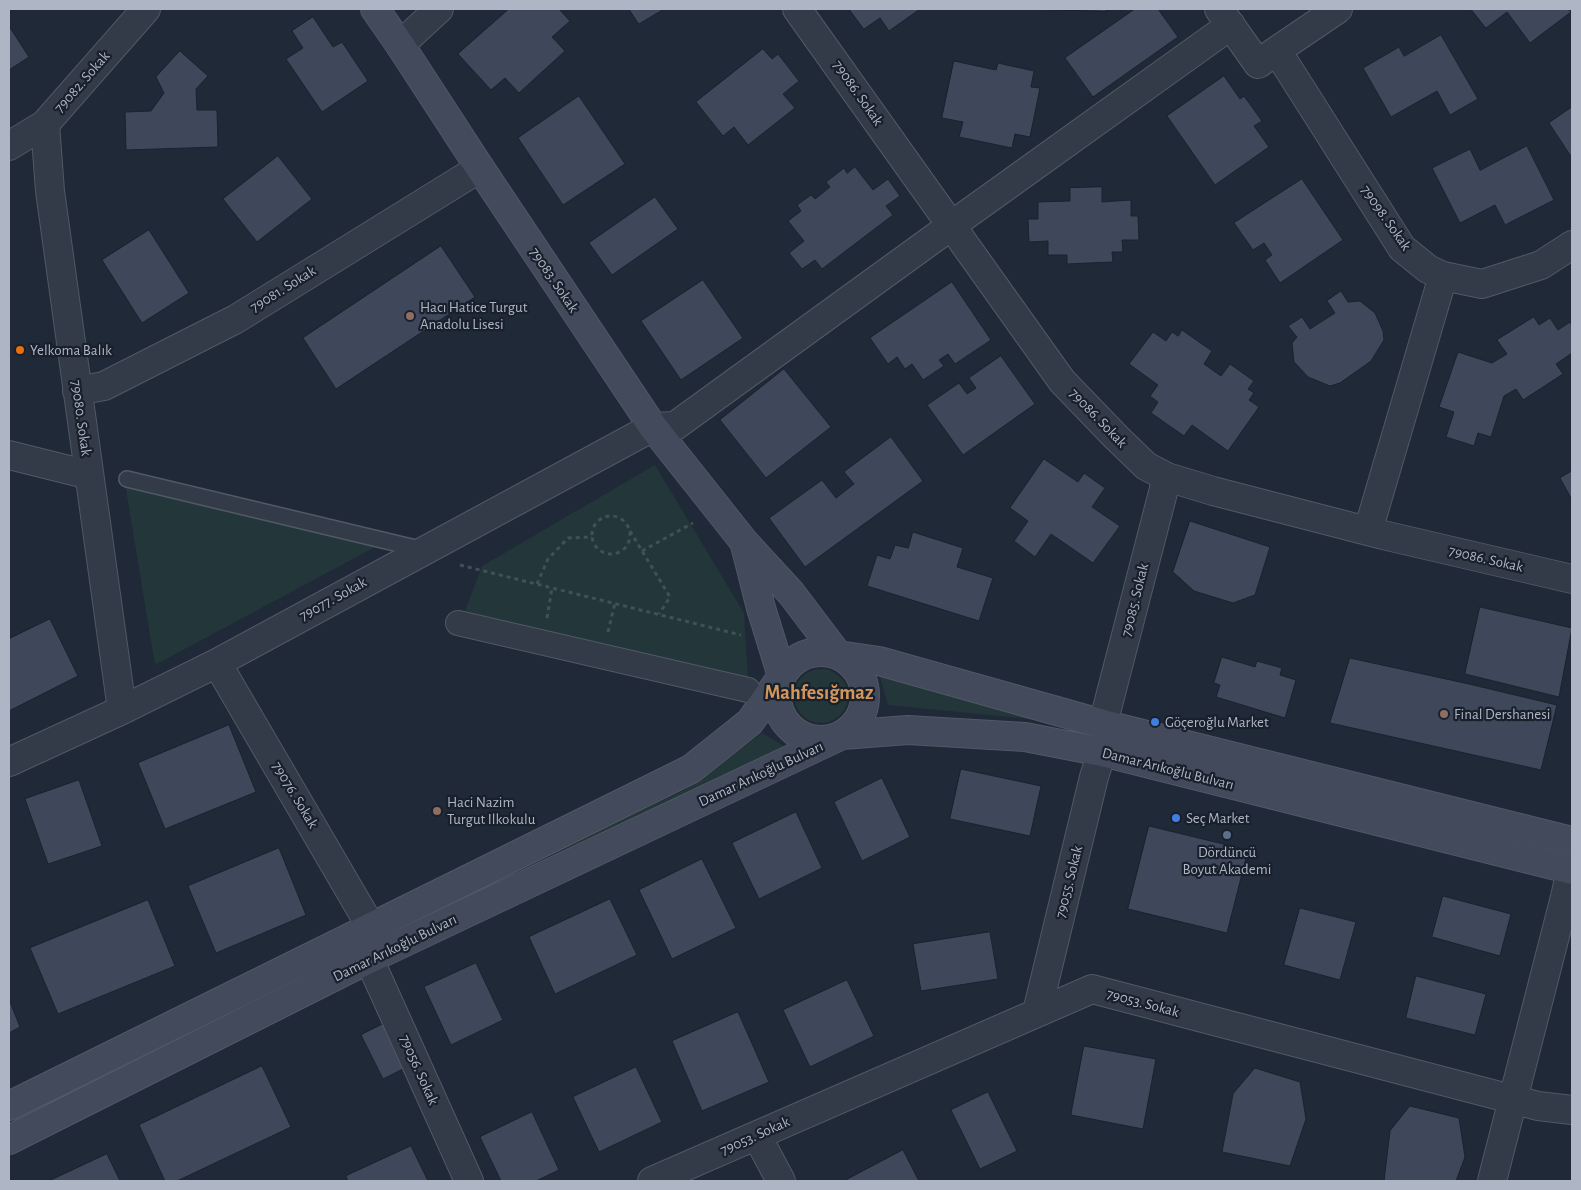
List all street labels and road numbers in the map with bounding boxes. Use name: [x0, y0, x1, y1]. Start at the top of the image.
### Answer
street label: 79082. Sokak: [50, 48, 114, 116]
street label: 79086. Sokak: [829, 57, 887, 129]
street label: 79098. Sokak: [1357, 182, 1415, 254]
street label: 79083. Sokak: [526, 244, 582, 316]
street label: 79081. Sokak: [247, 262, 319, 316]
street label: 79080. Sokak: [67, 379, 95, 457]
street label: 79086. Sokak: [1065, 385, 1131, 451]
street label: 79086. Sokak: [1447, 542, 1525, 576]
street label: 79085. Sokak: [1117, 561, 1153, 639]
street label: 79077. Sokak: [296, 573, 370, 625]
street label: Damar Arıkoğlu Bulvarı: [696, 737, 826, 811]
street label: Damar Arıkoğlu Bulvarı: [1100, 744, 1236, 794]
street label: 79076. Sokak: [268, 758, 322, 832]
street label: 79055. Sokak: [1051, 844, 1087, 920]
street label: Damar Arıkoğlu Bulvarı: [330, 910, 460, 986]
street label: 79053. Sokak: [1105, 985, 1181, 1021]
street label: 79056. Sokak: [396, 1032, 442, 1108]
street label: 79053. Sokak: [718, 1113, 792, 1159]

